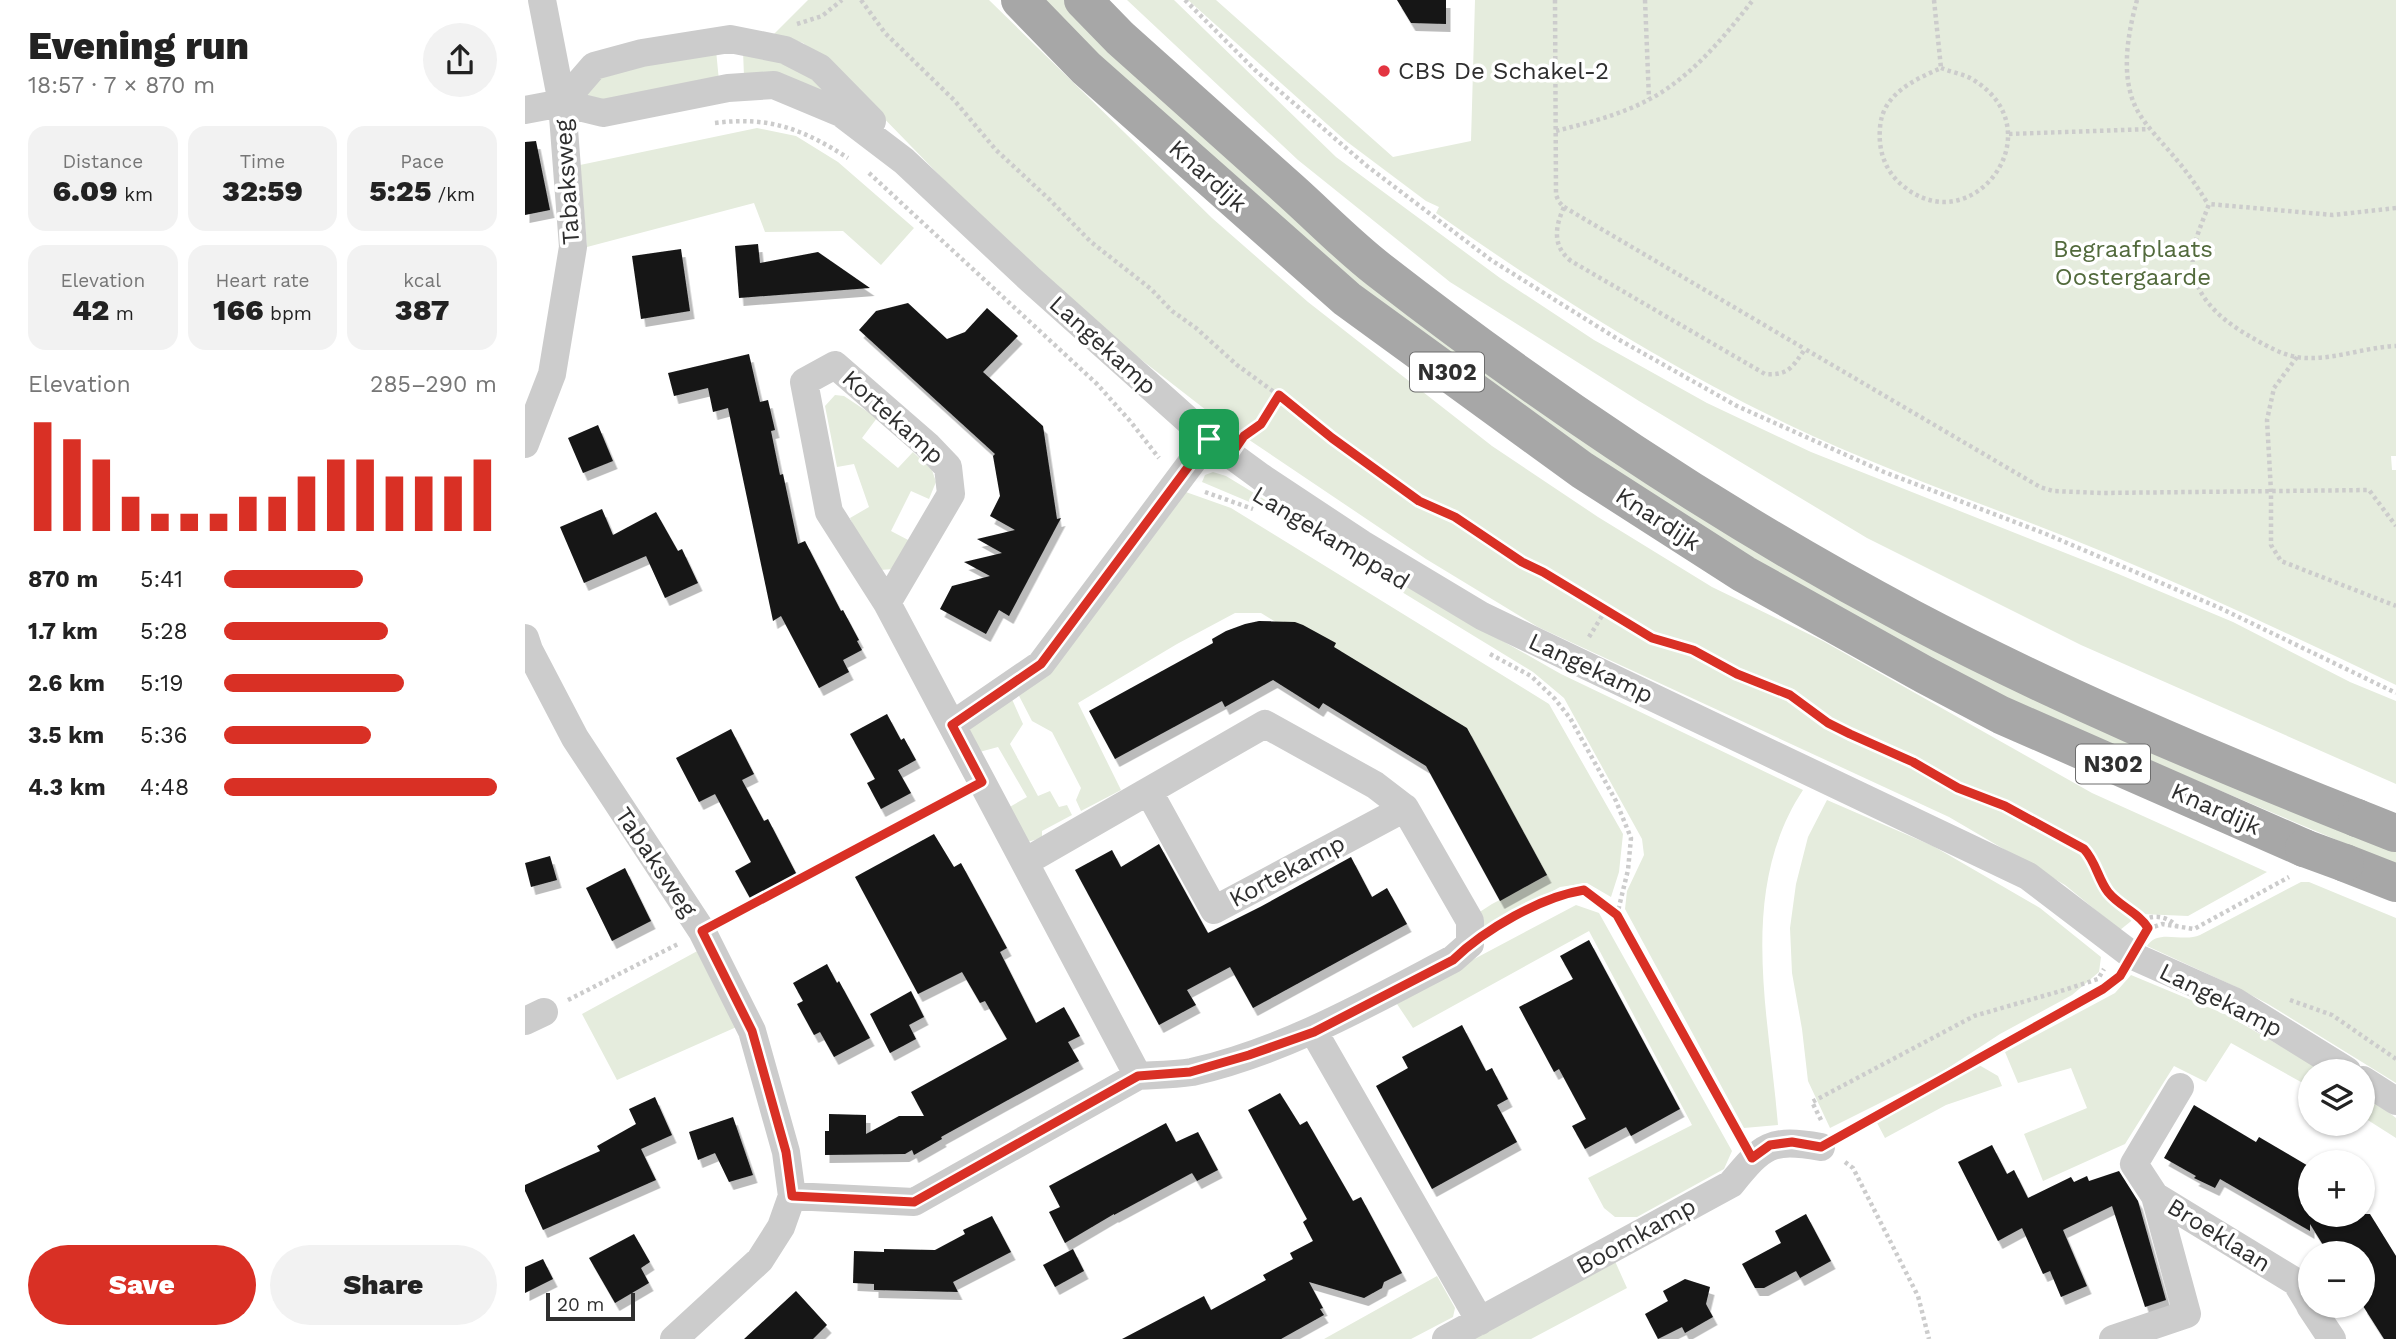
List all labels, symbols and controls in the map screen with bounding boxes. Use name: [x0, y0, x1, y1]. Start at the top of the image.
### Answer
button: share: [423, 23, 497, 97]
text: Evening run: [28, 24, 249, 68]
place label: CBS De Schakel-2: [1398, 57, 1609, 85]
marker: CBS De Schakel-2: [1376, 63, 1392, 79]
text: 18:57 · 7 × 870 m: [28, 72, 215, 99]
street label: Tabaksweg: [549, 118, 585, 246]
street label: Knardijk: [1163, 134, 1253, 218]
text: Distance: [62, 150, 143, 173]
text: Time: [240, 150, 285, 173]
text: Pace: [400, 150, 444, 173]
text: 6.09: [52, 173, 118, 208]
text: 32:59: [222, 173, 303, 208]
text: 5:25: [369, 173, 431, 208]
text: km: [118, 183, 153, 206]
text: /km: [431, 183, 475, 206]
park label: Begraafplaats Oostergaarde: [2053, 235, 2213, 291]
text: Elevation: [60, 269, 145, 292]
text: Heart rate: [216, 269, 309, 292]
text: kcal: [403, 269, 441, 292]
street label: Langekamp: [1044, 290, 1162, 400]
text: 42: [72, 292, 109, 327]
text: 166: [213, 292, 264, 327]
text: 387: [395, 292, 449, 327]
text: m: [109, 302, 134, 325]
text: bpm: [264, 302, 312, 325]
road number: N302: [1410, 352, 1484, 392]
street label: Kortekamp: [836, 364, 950, 470]
text: Elevation: [28, 371, 131, 398]
text: 285–290 m: [370, 371, 497, 398]
pin: [1179, 409, 1239, 469]
icon: arrive: [1190, 420, 1228, 458]
street label: Langekamppad: [1248, 480, 1414, 596]
street label: Knardijk: [1611, 481, 1706, 557]
text: 870 m: [28, 566, 98, 593]
text: 5:41: [140, 566, 183, 593]
text: 1.7 km: [28, 618, 98, 645]
text: 5:28: [140, 618, 188, 645]
street label: Langekamp: [1524, 627, 1658, 709]
text: 2.6 km: [28, 670, 105, 697]
text: 5:19: [140, 670, 183, 697]
text: 3.5 km: [28, 722, 104, 749]
text: 5:36: [140, 722, 188, 749]
road number: N302: [2076, 744, 2150, 784]
text: 4.3 km: [28, 774, 106, 801]
text: 4:48: [140, 774, 189, 801]
street label: Knardijk: [2167, 777, 2265, 841]
street label: Tabaksweg: [609, 802, 703, 922]
street label: Kortekamp: [1224, 829, 1350, 913]
street label: Langekamp: [2155, 957, 2287, 1043]
map controls: [2298, 1059, 2375, 1318]
button: layers: [2298, 1059, 2375, 1136]
button: +: [2298, 1150, 2375, 1227]
street label: Boomkamp: [1571, 1192, 1701, 1280]
street label: Broeklaan: [2162, 1192, 2276, 1278]
button: −: [2298, 1241, 2375, 1318]
button: Save: [28, 1245, 256, 1325]
button: Share: [270, 1245, 497, 1325]
scale bar: [546, 1290, 635, 1322]
text: 20 m: [557, 1293, 604, 1316]

